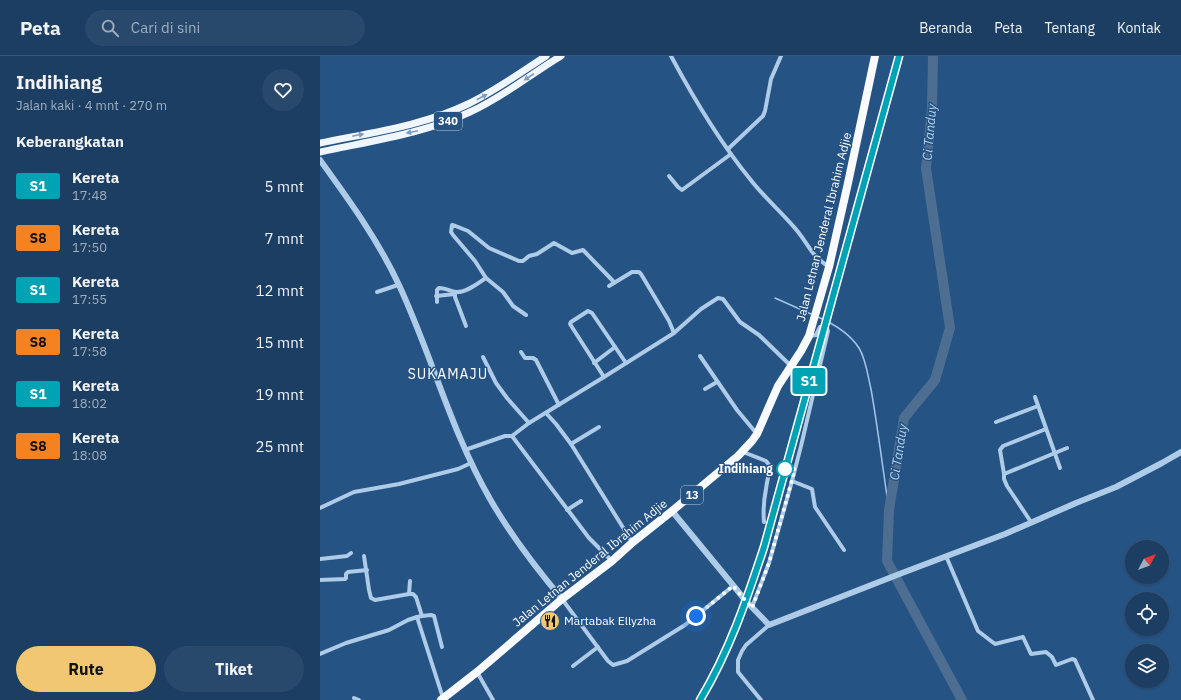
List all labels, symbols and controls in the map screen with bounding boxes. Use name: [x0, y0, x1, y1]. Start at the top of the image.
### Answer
search box: [85, 10, 365, 46]
text: Peta: [20, 16, 61, 40]
icon: search: [99, 17, 121, 39]
text: Cari di sini: [131, 18, 200, 37]
text: Beranda: [919, 19, 972, 37]
text: Peta: [994, 19, 1022, 37]
text: Tentang: [1044, 19, 1095, 37]
text: Kontak: [1117, 19, 1161, 37]
button: heart: [262, 69, 304, 111]
text: Indihiang: [16, 70, 102, 94]
one-way arrow: [524, 73, 534, 81]
one-way arrow: [476, 93, 488, 100]
text: Jalan kaki · 4 mnt · 270 m: [16, 97, 167, 114]
water label: Ci Tanduy: [919, 102, 941, 161]
road number: 340: [434, 112, 462, 130]
one-way arrow: [406, 130, 418, 136]
street label: Jalan Letnan Jenderal Ibrahim Adjie: [793, 130, 854, 323]
one-way arrow: [352, 131, 364, 137]
text: Keberangkatan: [16, 132, 124, 151]
text: Kereta: [72, 168, 119, 187]
text: S1: [29, 177, 47, 195]
text: 5 mnt: [265, 177, 304, 196]
text: 17:48: [72, 187, 107, 204]
text: Kereta: [72, 220, 119, 239]
text: S8: [29, 229, 47, 247]
text: 7 mnt: [265, 229, 304, 248]
text: 17:50: [72, 239, 107, 256]
text: Kereta: [72, 272, 119, 291]
text: S1: [29, 281, 47, 299]
text: 12 mnt: [256, 281, 304, 300]
text: 17:55: [72, 291, 107, 308]
text: Kereta: [72, 324, 119, 343]
text: S8: [29, 333, 47, 351]
text: 15 mnt: [256, 333, 304, 352]
text: 17:58: [72, 343, 107, 360]
district label: SUKAMAJU: [408, 365, 488, 383]
line badge: S1: [791, 368, 827, 394]
text: S1: [800, 372, 818, 390]
text: Kereta: [72, 376, 119, 395]
text: S1: [29, 385, 47, 403]
text: 19 mnt: [256, 385, 304, 404]
text: 18:02: [72, 395, 107, 412]
water label: Ci Tanduy: [886, 422, 911, 481]
text: Kereta: [72, 428, 119, 447]
text: S8: [29, 437, 47, 455]
text: 25 mnt: [256, 437, 304, 456]
text: 18:08: [72, 447, 107, 464]
marker: Indihiang: [776, 460, 794, 478]
place label: Indihiang: [719, 461, 773, 476]
road number: 13: [681, 486, 703, 504]
street label: Jalan Letnan Jenderal Ibrahim Adjie: [509, 495, 670, 630]
north arrow: [1125, 540, 1169, 584]
map controls: [1125, 540, 1169, 688]
button: locate: [1125, 592, 1169, 636]
your location: [686, 606, 706, 626]
restaurant icon: Martabak Ellyzha: [539, 610, 561, 632]
place label: Martabak Ellyzha: [564, 613, 656, 628]
button: layers: [1125, 644, 1169, 688]
button: Rute: [16, 646, 156, 692]
button: Tiket: [164, 646, 304, 692]

